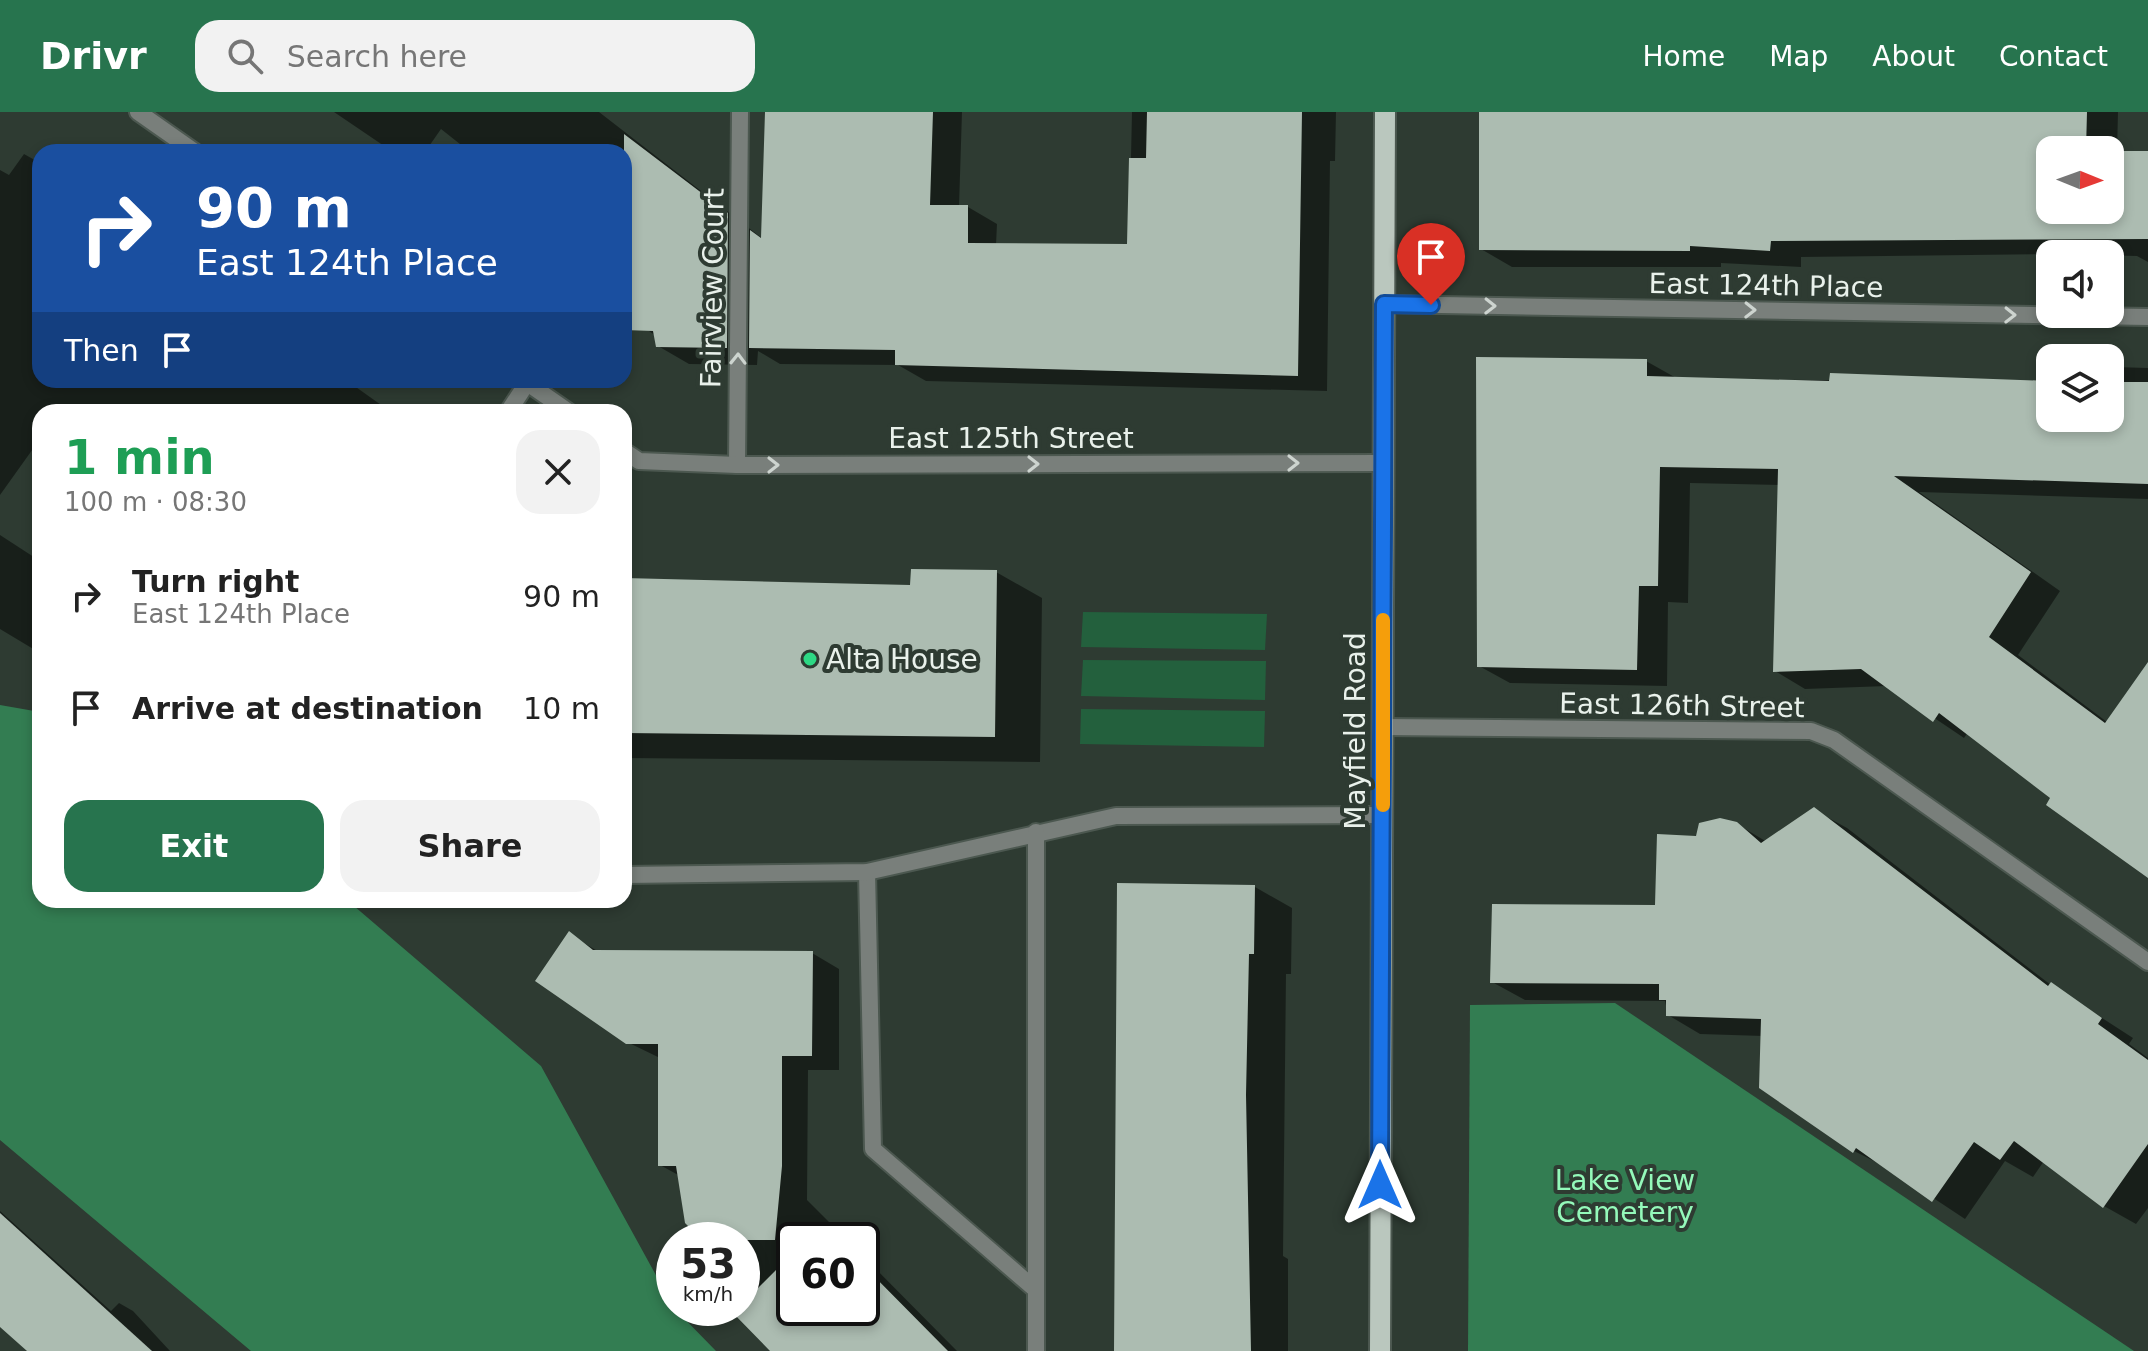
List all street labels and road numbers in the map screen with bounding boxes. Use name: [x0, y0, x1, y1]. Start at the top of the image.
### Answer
street label: Fairview Court: [694, 188, 731, 388]
street label: East 124th Place: [1648, 267, 1884, 304]
street label: East 125th Street: [888, 422, 1134, 455]
street label: Mayfield Road: [1339, 632, 1372, 830]
street label: East 126th Street: [1559, 687, 1805, 724]

